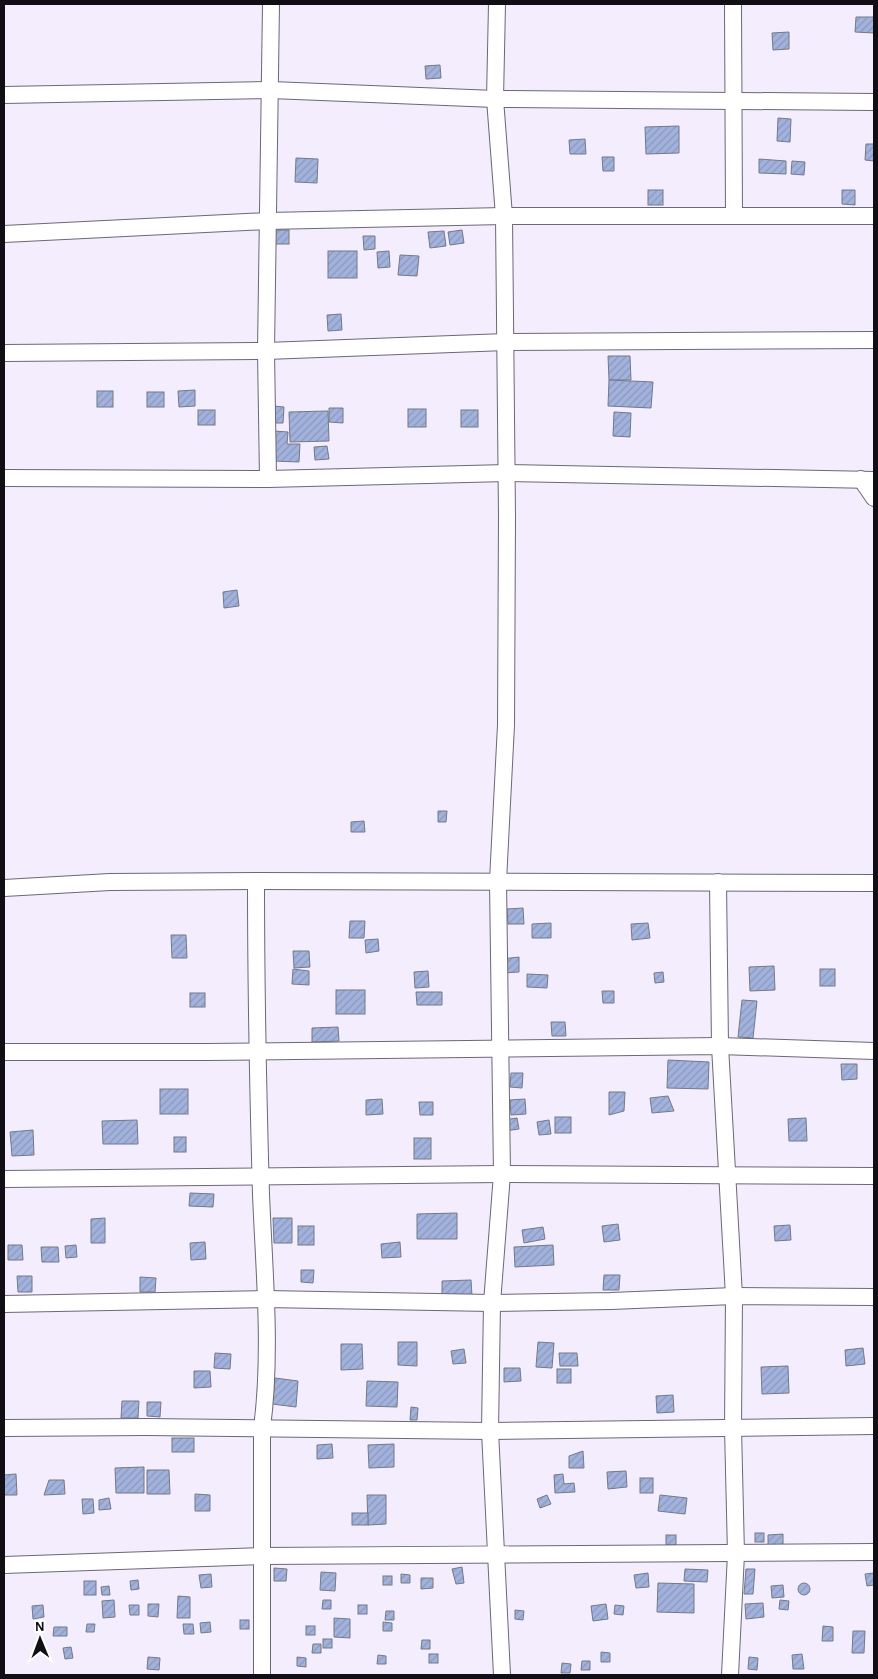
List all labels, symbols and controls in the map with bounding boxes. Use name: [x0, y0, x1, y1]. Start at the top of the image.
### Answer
north arrow: [15, 1614, 65, 1664]
text: N: [35, 1620, 45, 1634]

